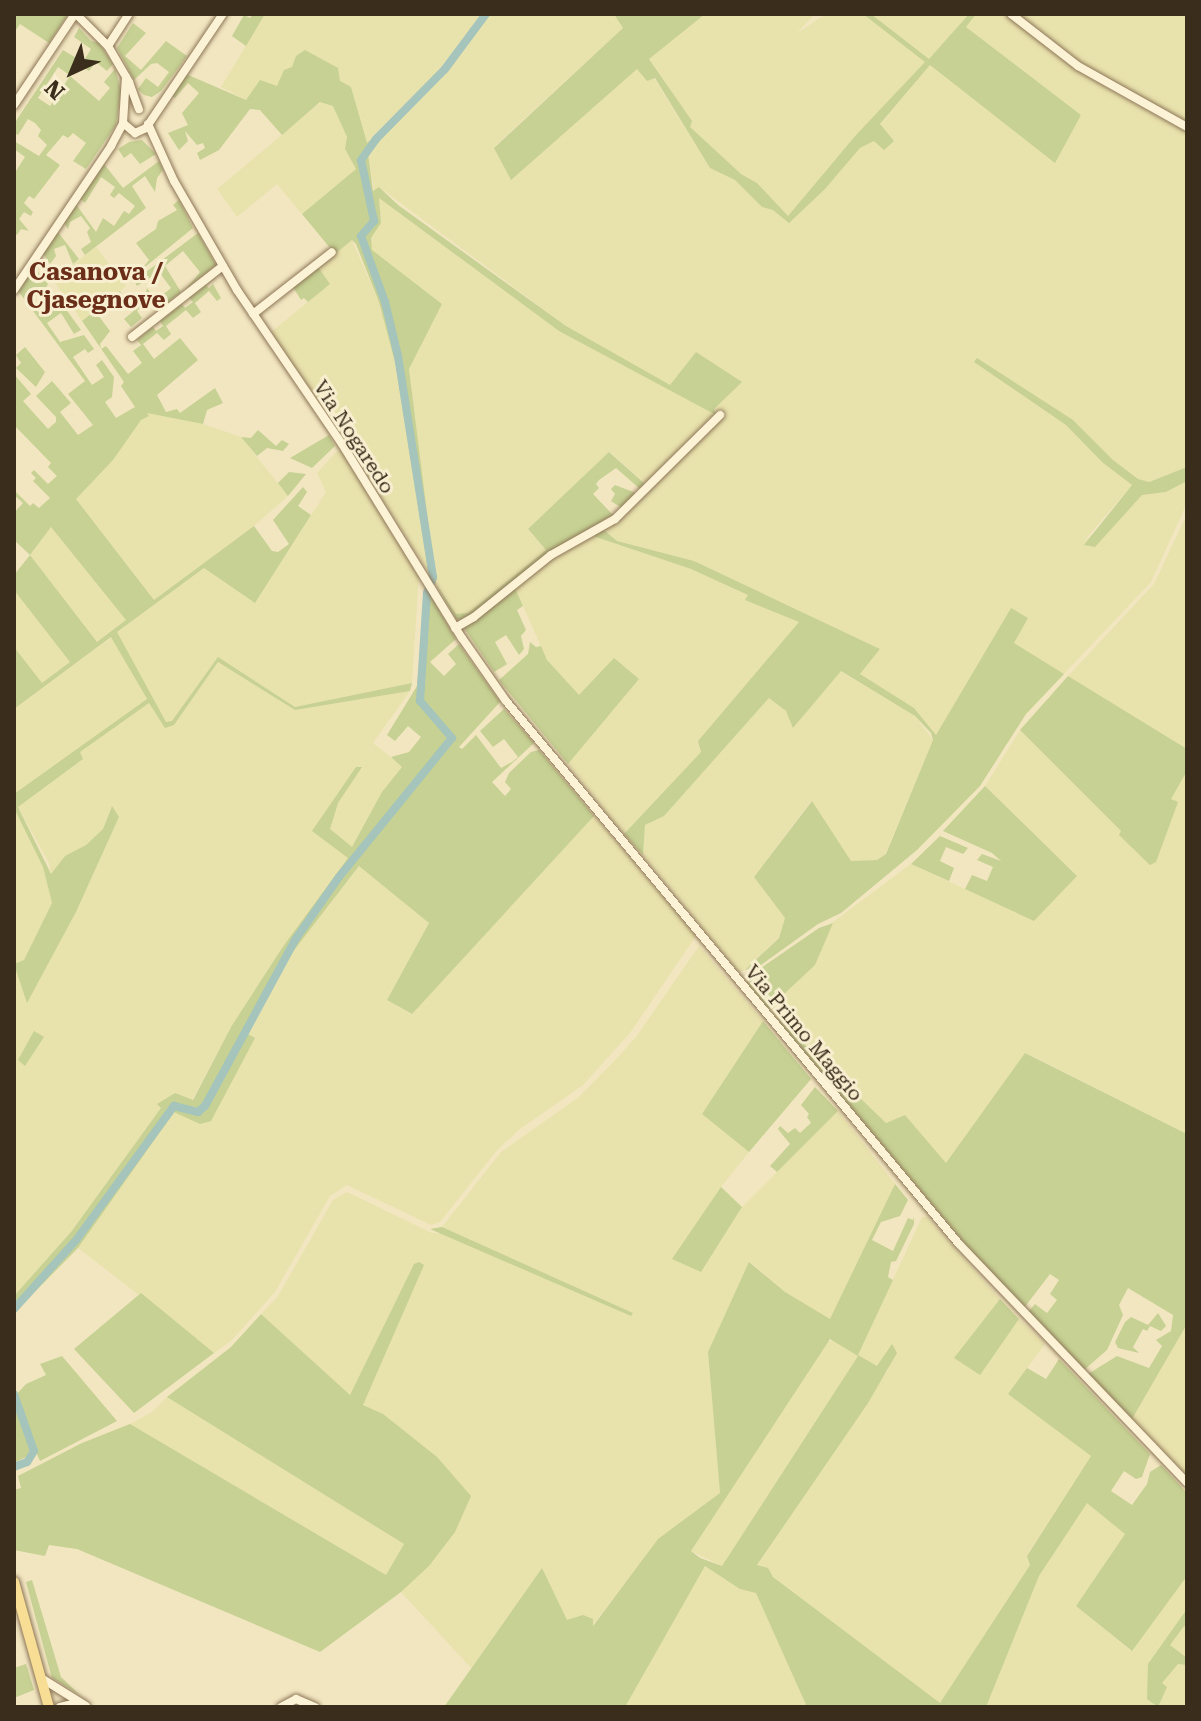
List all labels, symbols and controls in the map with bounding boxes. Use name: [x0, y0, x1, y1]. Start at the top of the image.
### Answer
north arrow: [32, 32, 112, 112]
text: N: [40, 75, 70, 105]
district label: Casanova / Cjasegnove: [27, 259, 165, 315]
street label: Via Nogaredo: [308, 376, 400, 498]
street label: Via Primo Maggio: [740, 960, 868, 1106]

